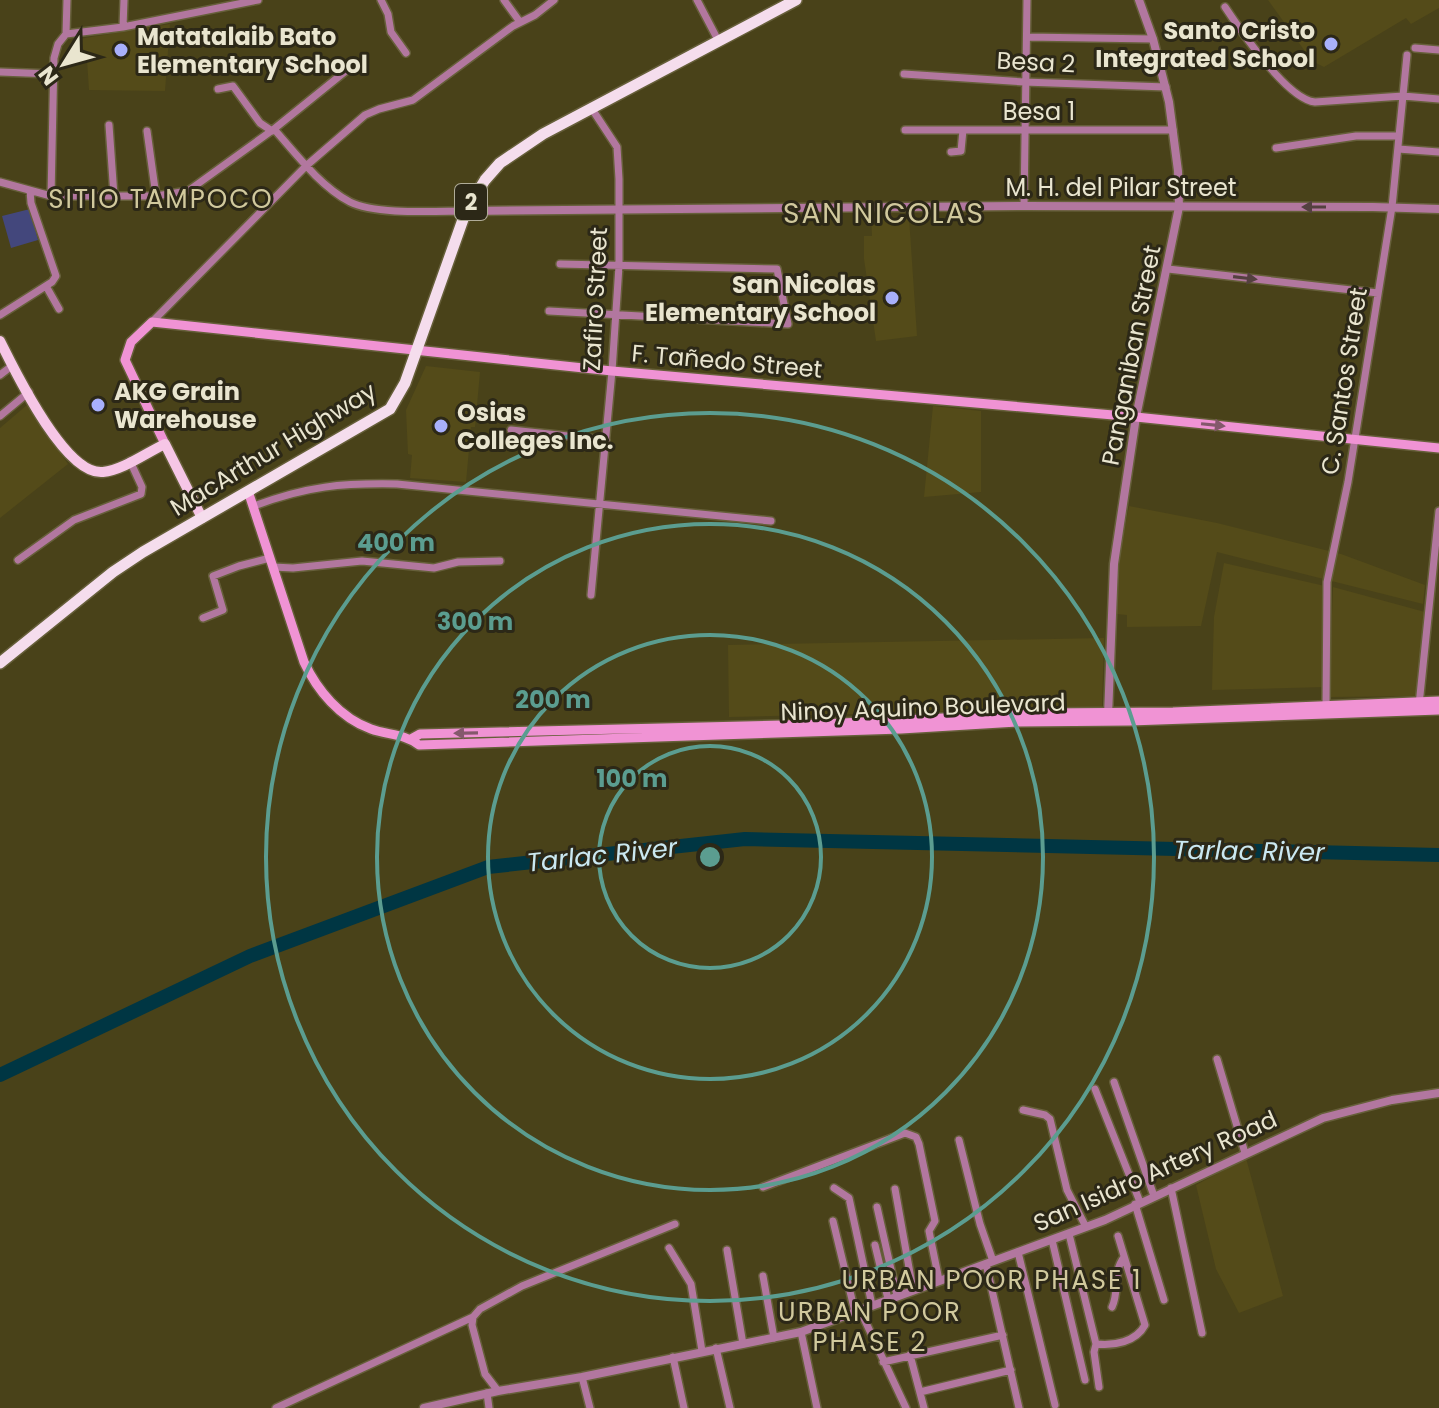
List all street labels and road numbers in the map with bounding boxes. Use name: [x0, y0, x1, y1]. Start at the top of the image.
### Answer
street label: Besa 2: [996, 43, 1076, 81]
street label: Besa 1: [1003, 95, 1075, 128]
street label: M. H. del Pilar Street: [1005, 171, 1237, 204]
road number: 2: [455, 184, 487, 220]
street label: Zafiro Street: [575, 226, 615, 372]
street label: Panganiban Street: [1093, 242, 1169, 468]
street label: C. Santos Street: [1313, 285, 1375, 477]
street label: F. Tañedo Street: [630, 336, 824, 386]
street label: MacArthur Highway: [164, 374, 383, 524]
street label: Ninoy Aquino Boulevard: [780, 686, 1066, 728]
street label: San Isidro Artery Road: [1028, 1102, 1282, 1240]

